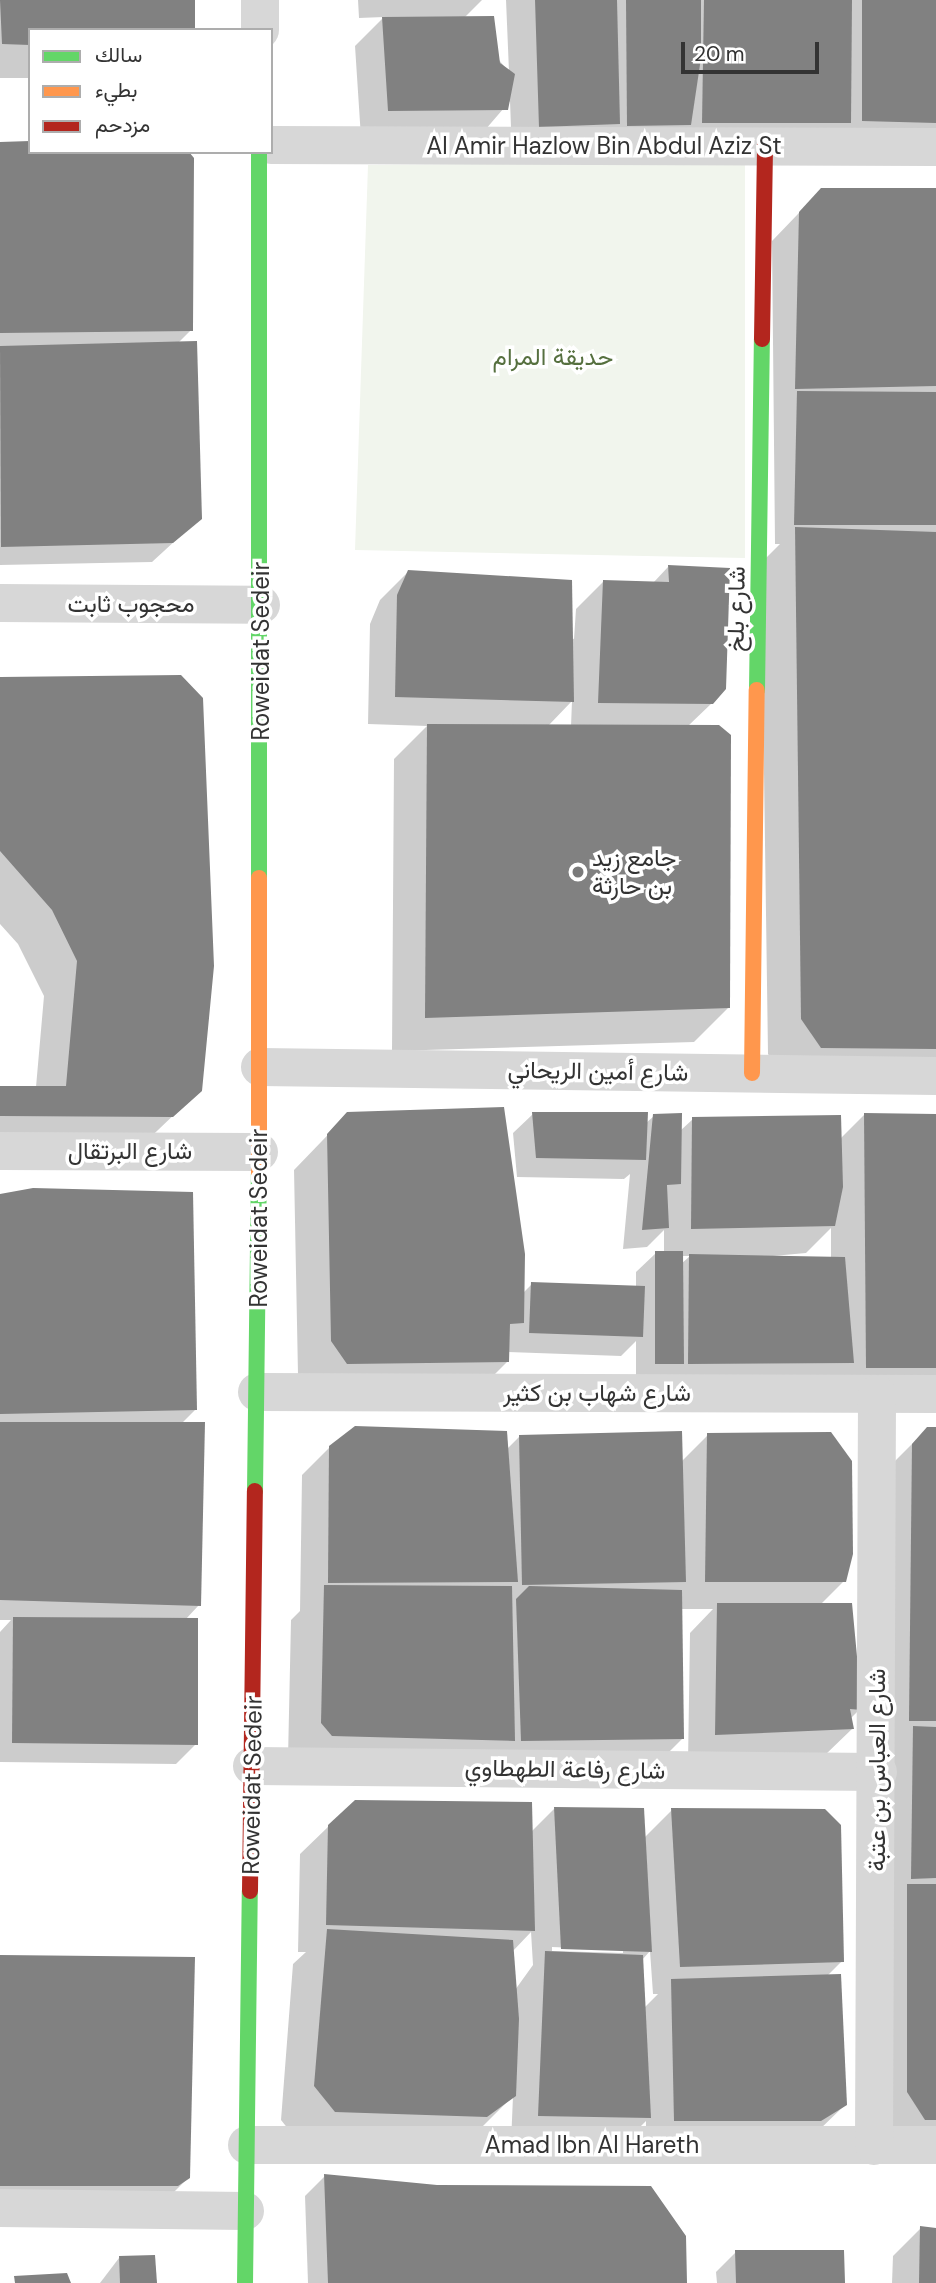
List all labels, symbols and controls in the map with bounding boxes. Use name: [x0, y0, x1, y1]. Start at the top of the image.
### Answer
legend: [28, 28, 273, 154]
scale bar: [684, 28, 822, 72]
text: 20 m: [694, 40, 745, 68]
text: سالك: [95, 41, 142, 69]
text: بطيء: [95, 76, 138, 104]
text: مزدحم: [95, 111, 150, 139]
street label: Al Amir Hazlow Bin Abdul Aziz St: [426, 132, 782, 160]
park label: حديقة المرام: [493, 343, 613, 371]
street label: Roweidat Sedeir: [247, 562, 275, 740]
street label: شارع بلخ: [721, 566, 751, 652]
street label: محجوب ثابت: [67, 590, 195, 618]
place label: جامع زيد بن حارثة: [592, 844, 676, 900]
marker: جامع زيد بن حارثة: [570, 864, 586, 880]
street label: شارع أمين الريحاني: [508, 1055, 688, 1087]
street label: Roweidat Sedeir: [245, 1129, 273, 1307]
street label: شارع البرتقال: [68, 1137, 192, 1165]
street label: شارع شهاب بن كثير: [503, 1379, 691, 1407]
street label: شارع العباس بن عتبة: [863, 1669, 891, 1871]
street label: Roweidat Sedeir: [236, 1695, 268, 1875]
street label: شارع رفاعة الطهطاوي: [465, 1753, 665, 1785]
street label: Amad Ibn Al Hareth: [485, 2131, 699, 2159]

